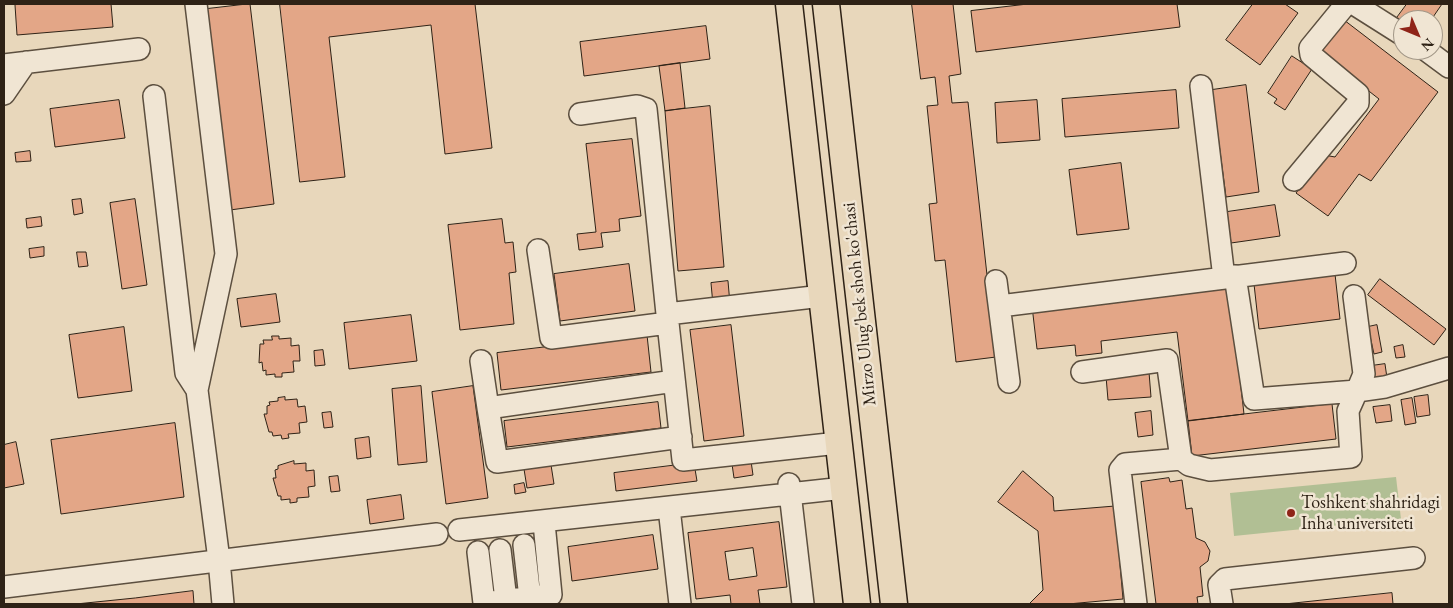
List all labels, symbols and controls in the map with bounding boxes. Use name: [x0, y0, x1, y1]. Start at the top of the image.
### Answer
north arrow: [1393, 10, 1443, 60]
text: N: [1418, 35, 1438, 55]
street label: Mirzo Ulug'bek shoh ko'chasi: [839, 201, 881, 407]
place label: Toshkent shahridagi Inha universiteti: [1301, 492, 1440, 534]
marker: Toshkent shahridagi Inha universiteti: [1285, 507, 1297, 519]

